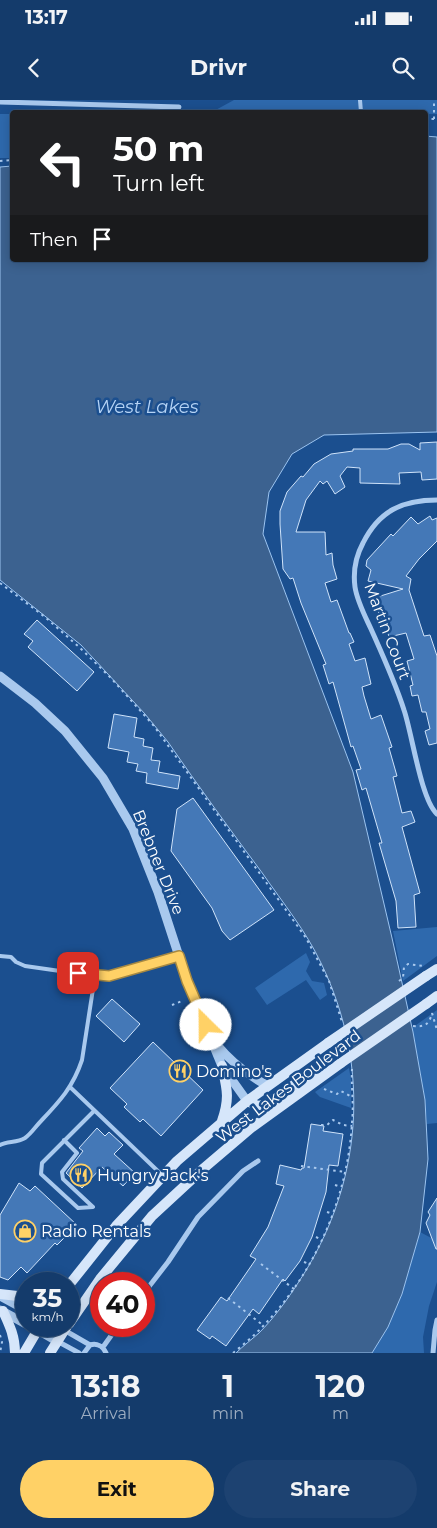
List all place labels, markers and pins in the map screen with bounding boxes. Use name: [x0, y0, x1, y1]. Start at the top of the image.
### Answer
pin: [57, 952, 99, 994]
restaurant icon: Domino's: [168, 1059, 192, 1083]
place label: Domino's: [196, 1062, 272, 1081]
restaurant icon: Hungry Jack's: [69, 1163, 93, 1187]
place label: Hungry Jack's: [97, 1166, 209, 1185]
shop icon: Radio Rentals: [13, 1219, 37, 1243]
place label: Radio Rentals: [41, 1222, 151, 1241]

